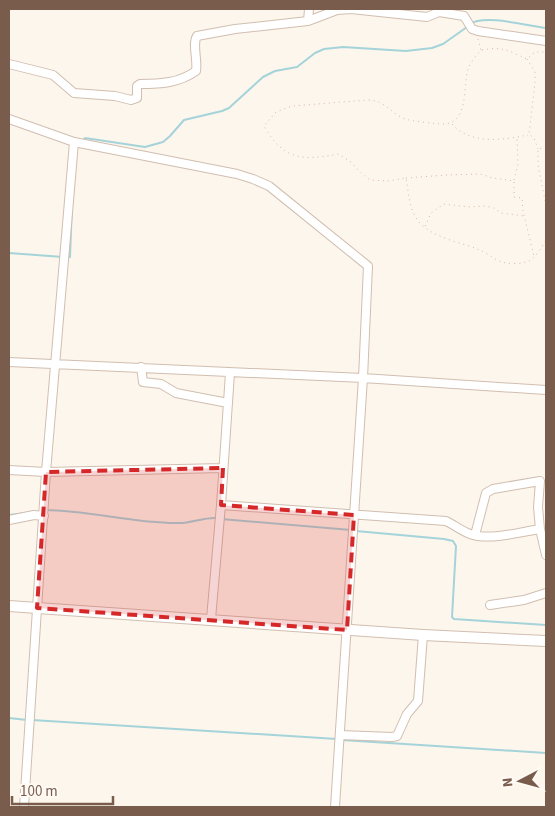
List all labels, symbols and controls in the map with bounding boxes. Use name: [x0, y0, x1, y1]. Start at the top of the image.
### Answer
north arrow: [495, 756, 545, 806]
scale bar: [12, 774, 114, 806]
text: N: [498, 777, 518, 788]
text: 100 m: [20, 781, 58, 802]

